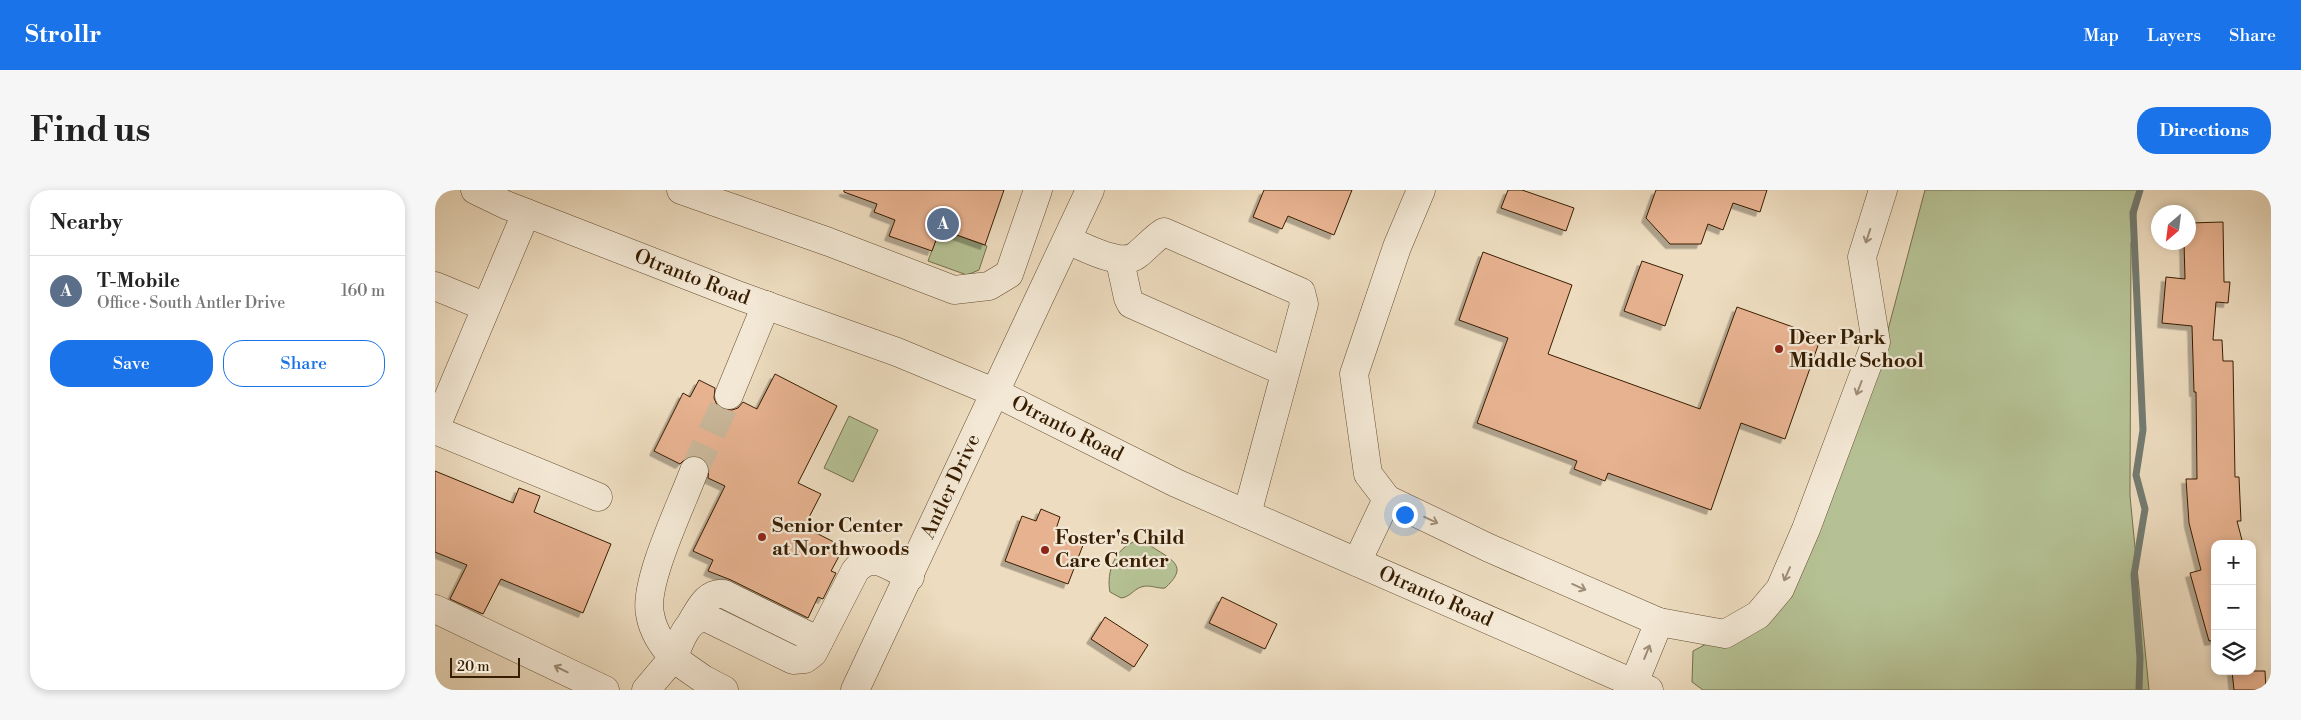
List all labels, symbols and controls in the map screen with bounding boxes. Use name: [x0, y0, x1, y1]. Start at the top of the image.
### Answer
text: Strollr: [25, 20, 101, 50]
text: Map: [2084, 24, 2119, 47]
text: Layers: [2147, 24, 2201, 47]
text: Share: [2229, 24, 2276, 47]
button: Directions: [2137, 107, 2271, 154]
text: Find us: [30, 109, 150, 152]
pin: A: [927, 205, 959, 243]
north arrow: [2151, 205, 2196, 250]
text: Nearby: [50, 210, 123, 236]
one-way arrow: [1863, 228, 1872, 244]
street label: Otranto Road: [631, 244, 754, 311]
text: T-Mobile: [97, 269, 180, 293]
text: A: [60, 281, 72, 301]
text: 160 m: [341, 281, 385, 301]
text: Office · South Antler Drive: [97, 293, 285, 313]
place label: Deer Park Middle School: [1789, 326, 1924, 374]
button: Save: [50, 340, 213, 387]
button: Share: [223, 340, 385, 387]
marker: Deer Park Middle School: [1773, 343, 1785, 355]
one-way arrow: [1853, 380, 1863, 395]
street label: Otranto Road: [1007, 390, 1128, 467]
street label: Antler Drive: [915, 430, 986, 544]
your location: [1392, 502, 1418, 528]
place label: Senior Center at Northwoods: [772, 514, 909, 562]
one-way arrow: [1423, 515, 1438, 525]
place label: Foster's Child Care Center: [1055, 526, 1185, 574]
marker: Senior Center at Northwoods: [756, 531, 768, 543]
map controls: [2211, 540, 2256, 675]
button: +: [2211, 540, 2256, 585]
marker: Foster's Child Care Center: [1039, 544, 1051, 556]
street label: Otranto Road: [1375, 561, 1497, 633]
one-way arrow: [1781, 566, 1791, 581]
one-way arrow: [1571, 582, 1586, 592]
button: −: [2211, 585, 2256, 630]
button: layers: [2211, 630, 2256, 675]
one-way arrow: [1643, 645, 1652, 660]
scale bar: [450, 655, 520, 678]
text: 20 m: [457, 658, 489, 676]
one-way arrow: [554, 664, 569, 673]

